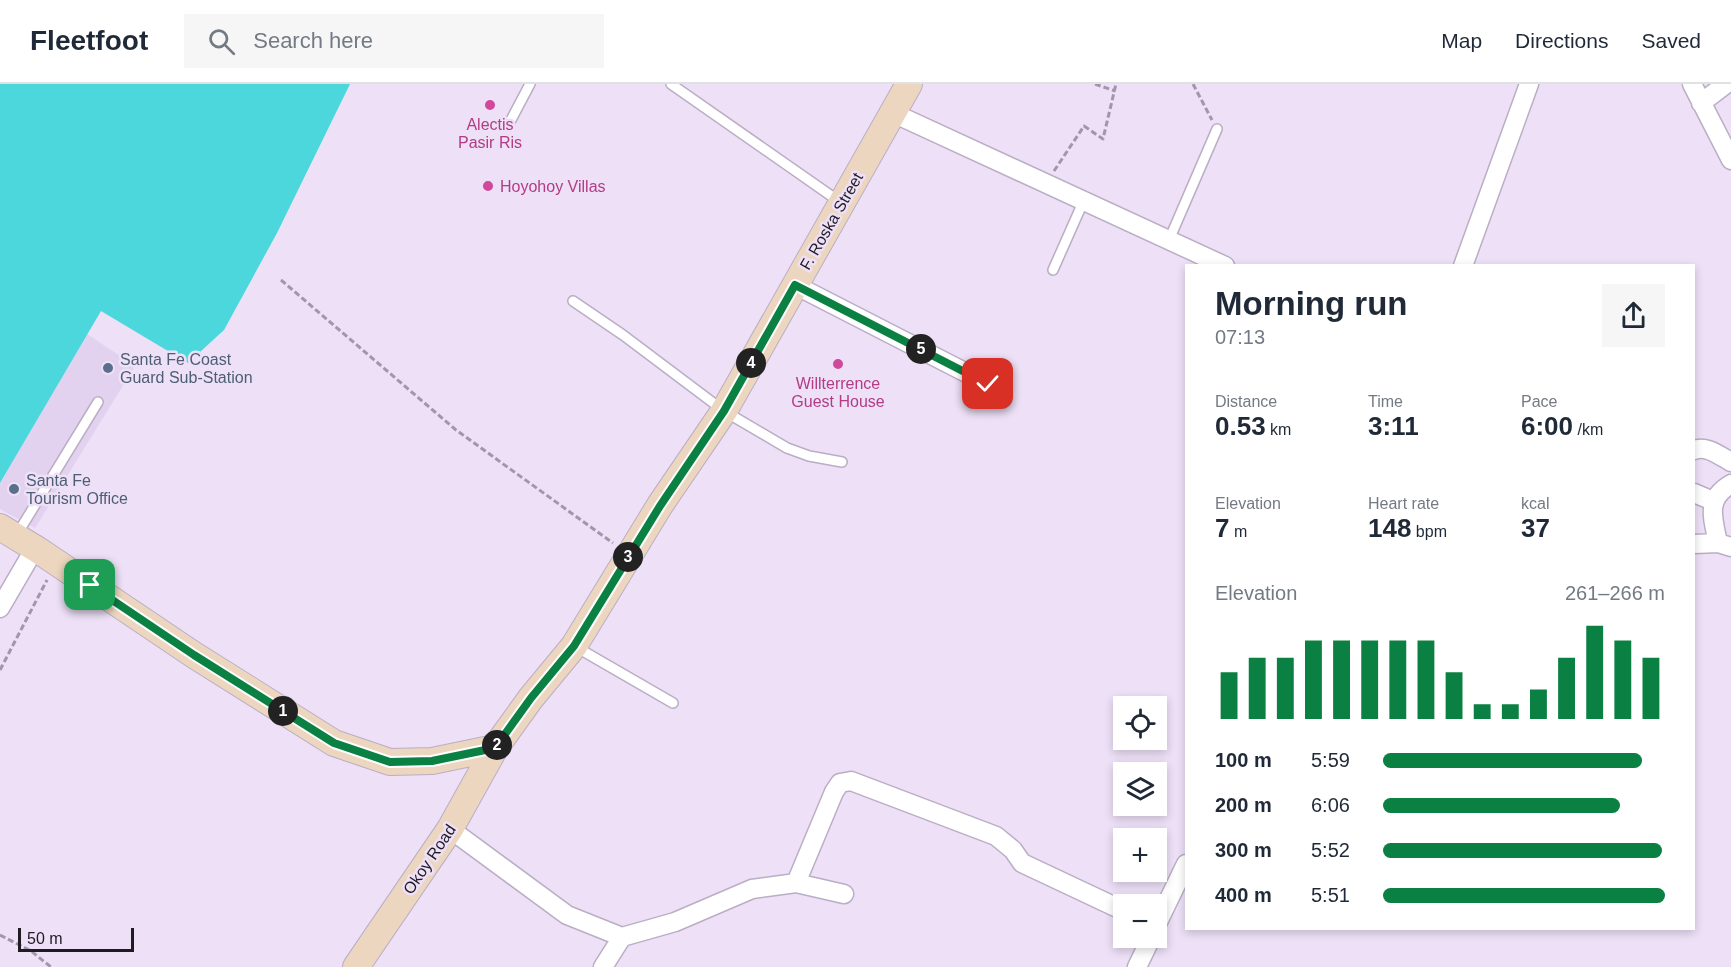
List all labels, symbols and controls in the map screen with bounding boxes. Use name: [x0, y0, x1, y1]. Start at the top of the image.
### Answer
search box: [184, 14, 604, 68]
text: Fleetfoot: [30, 25, 148, 56]
icon: search: [205, 25, 238, 58]
text: Search here: [253, 28, 373, 53]
text: Map: [1441, 29, 1482, 52]
text: Directions: [1515, 29, 1608, 52]
text: Saved: [1641, 29, 1701, 52]
marker: Alectis Pasir Ris: [483, 98, 497, 112]
place label: Alectis Pasir Ris: [458, 116, 522, 151]
street label: F. Roska Street: [797, 169, 866, 273]
place label: Hoyohoy Villas: [500, 178, 606, 195]
marker: Hoyohoy Villas: [481, 179, 495, 193]
button: share: [1602, 284, 1665, 347]
text: Morning run: [1215, 285, 1407, 322]
text: 07:13: [1215, 326, 1265, 348]
pin: 5: [906, 334, 936, 364]
text: 5: [917, 340, 925, 357]
pin: 4: [736, 348, 766, 378]
place label: Santa Fe Coast Guard Sub-Station: [120, 351, 253, 386]
text: 4: [747, 354, 755, 371]
marker: Willterrence Guest House: [831, 357, 845, 371]
pin: [962, 358, 1013, 409]
marker: Santa Fe Coast Guard Sub-Station: [101, 361, 115, 375]
icon: check: [971, 367, 1004, 400]
place label: Willterrence Guest House: [791, 375, 885, 410]
text: Distance: [1215, 393, 1277, 410]
text: Time: [1368, 393, 1403, 410]
text: Pace: [1521, 393, 1557, 410]
text: 0.53: [1215, 411, 1266, 441]
text: 3:11: [1368, 411, 1419, 441]
text: 6:00: [1521, 411, 1573, 441]
text: km: [1266, 421, 1291, 438]
text: /km: [1573, 421, 1603, 438]
place label: Santa Fe Tourism Office: [26, 472, 128, 507]
marker: Santa Fe Tourism Office: [7, 482, 21, 496]
text: Elevation: [1215, 495, 1281, 512]
text: Heart rate: [1368, 495, 1439, 512]
text: kcal: [1521, 495, 1549, 512]
text: 7: [1215, 513, 1229, 543]
text: 148: [1368, 513, 1411, 543]
text: 37: [1521, 513, 1550, 543]
text: m: [1229, 523, 1247, 540]
text: bpm: [1411, 523, 1447, 540]
pin: 3: [613, 542, 643, 572]
text: 3: [624, 548, 632, 565]
pin: [64, 559, 115, 610]
icon: arrive: [73, 568, 106, 601]
text: Elevation: [1215, 582, 1297, 604]
text: 261–266 m: [1565, 582, 1665, 604]
pin: 1: [268, 696, 298, 726]
map controls: [1113, 696, 1167, 948]
button: locate: [1113, 696, 1167, 750]
text: 1: [279, 702, 287, 719]
pin: 2: [482, 730, 512, 760]
text: 2: [493, 736, 501, 753]
text: 100 m: [1215, 749, 1272, 771]
text: 5:59: [1311, 749, 1350, 771]
button: layers: [1113, 762, 1167, 816]
text: 200 m: [1215, 794, 1272, 816]
text: 6:06: [1311, 794, 1350, 816]
street label: Okoy Road: [400, 821, 459, 897]
button: +: [1113, 828, 1167, 882]
text: 300 m: [1215, 839, 1272, 861]
text: 5:52: [1311, 839, 1350, 861]
text: 400 m: [1215, 884, 1272, 906]
text: 5:51: [1311, 884, 1350, 906]
button: −: [1113, 894, 1167, 948]
scale bar: [18, 925, 134, 952]
text: 50 m: [27, 930, 63, 947]

